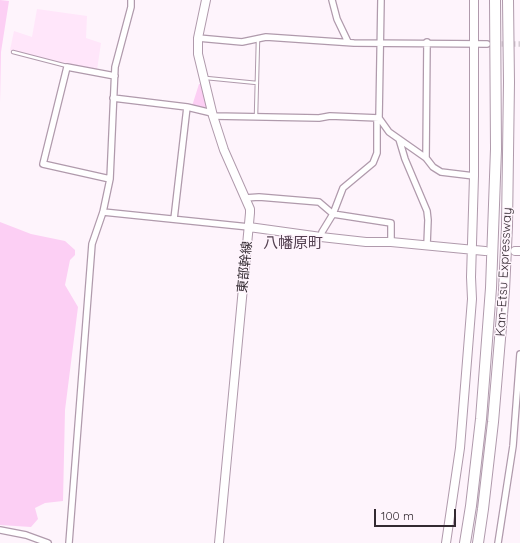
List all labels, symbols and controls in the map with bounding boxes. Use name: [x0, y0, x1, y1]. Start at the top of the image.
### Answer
street label: Kan-Etsu Expressway: [493, 207, 515, 337]
district label: 八幡原町: [263, 234, 323, 252]
street label: 東部幹線: [235, 240, 255, 294]
scale bar: [376, 501, 458, 527]
text: 100 m: [381, 508, 414, 523]

